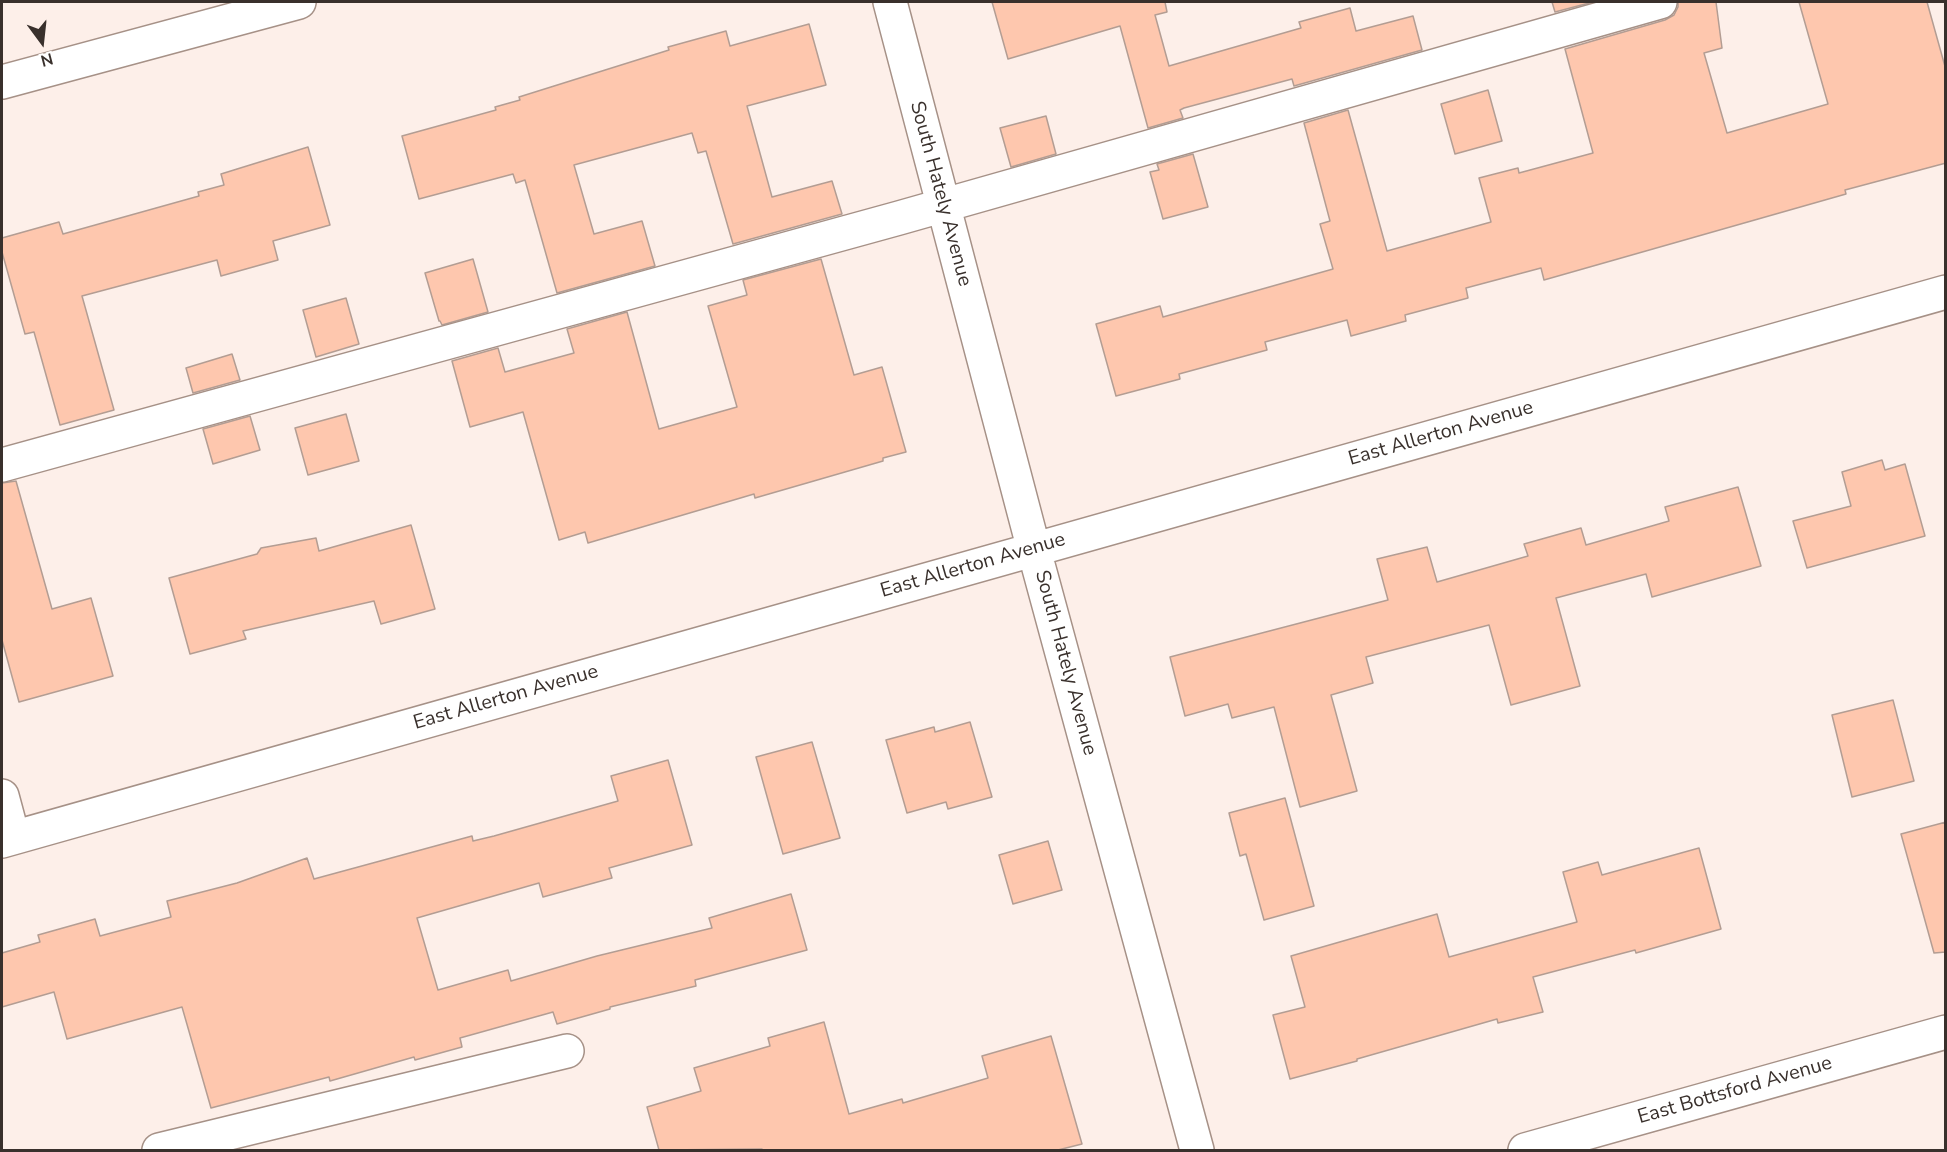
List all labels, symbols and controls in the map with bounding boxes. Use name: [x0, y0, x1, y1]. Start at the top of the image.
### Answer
north arrow: [12, 12, 72, 72]
text: N: [38, 47, 55, 72]
street label: South Hately Avenue: [904, 99, 976, 289]
street label: East Allerton Avenue: [1346, 396, 1536, 472]
street label: East Allerton Avenue: [878, 528, 1068, 604]
street label: South Hately Avenue: [1029, 568, 1101, 758]
street label: East Allerton Avenue: [411, 660, 601, 736]
street label: East Bottsford Avenue: [1635, 1052, 1835, 1130]

